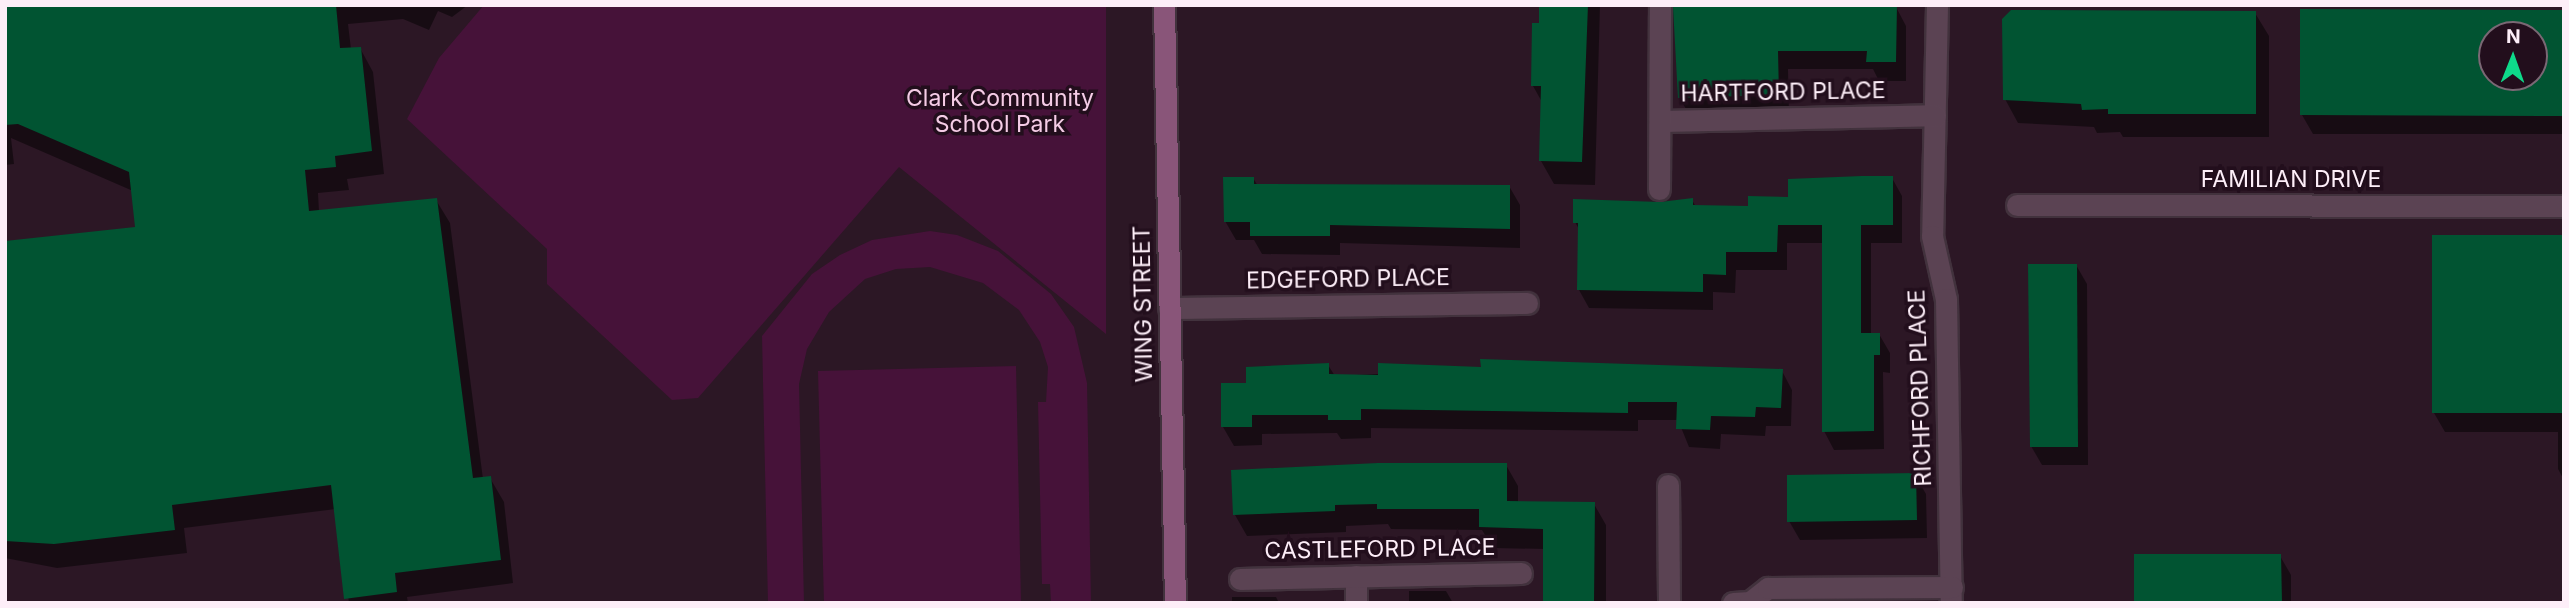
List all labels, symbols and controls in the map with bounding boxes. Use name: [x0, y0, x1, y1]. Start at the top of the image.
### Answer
north arrow: [2478, 21, 2548, 91]
text: N: [2506, 25, 2521, 48]
street label: HARTFORD PLACE: [1680, 76, 1886, 108]
park label: Clark Community School Park: [906, 84, 1094, 138]
street label: FAMILIAN DRIVE: [2201, 165, 2381, 193]
street label: WING STREET: [1128, 225, 1158, 383]
street label: EDGEFORD PLACE: [1246, 263, 1450, 295]
street label: RICHFORD PLACE: [1903, 289, 1937, 487]
street label: CASTLEFORD PLACE: [1264, 533, 1496, 565]

